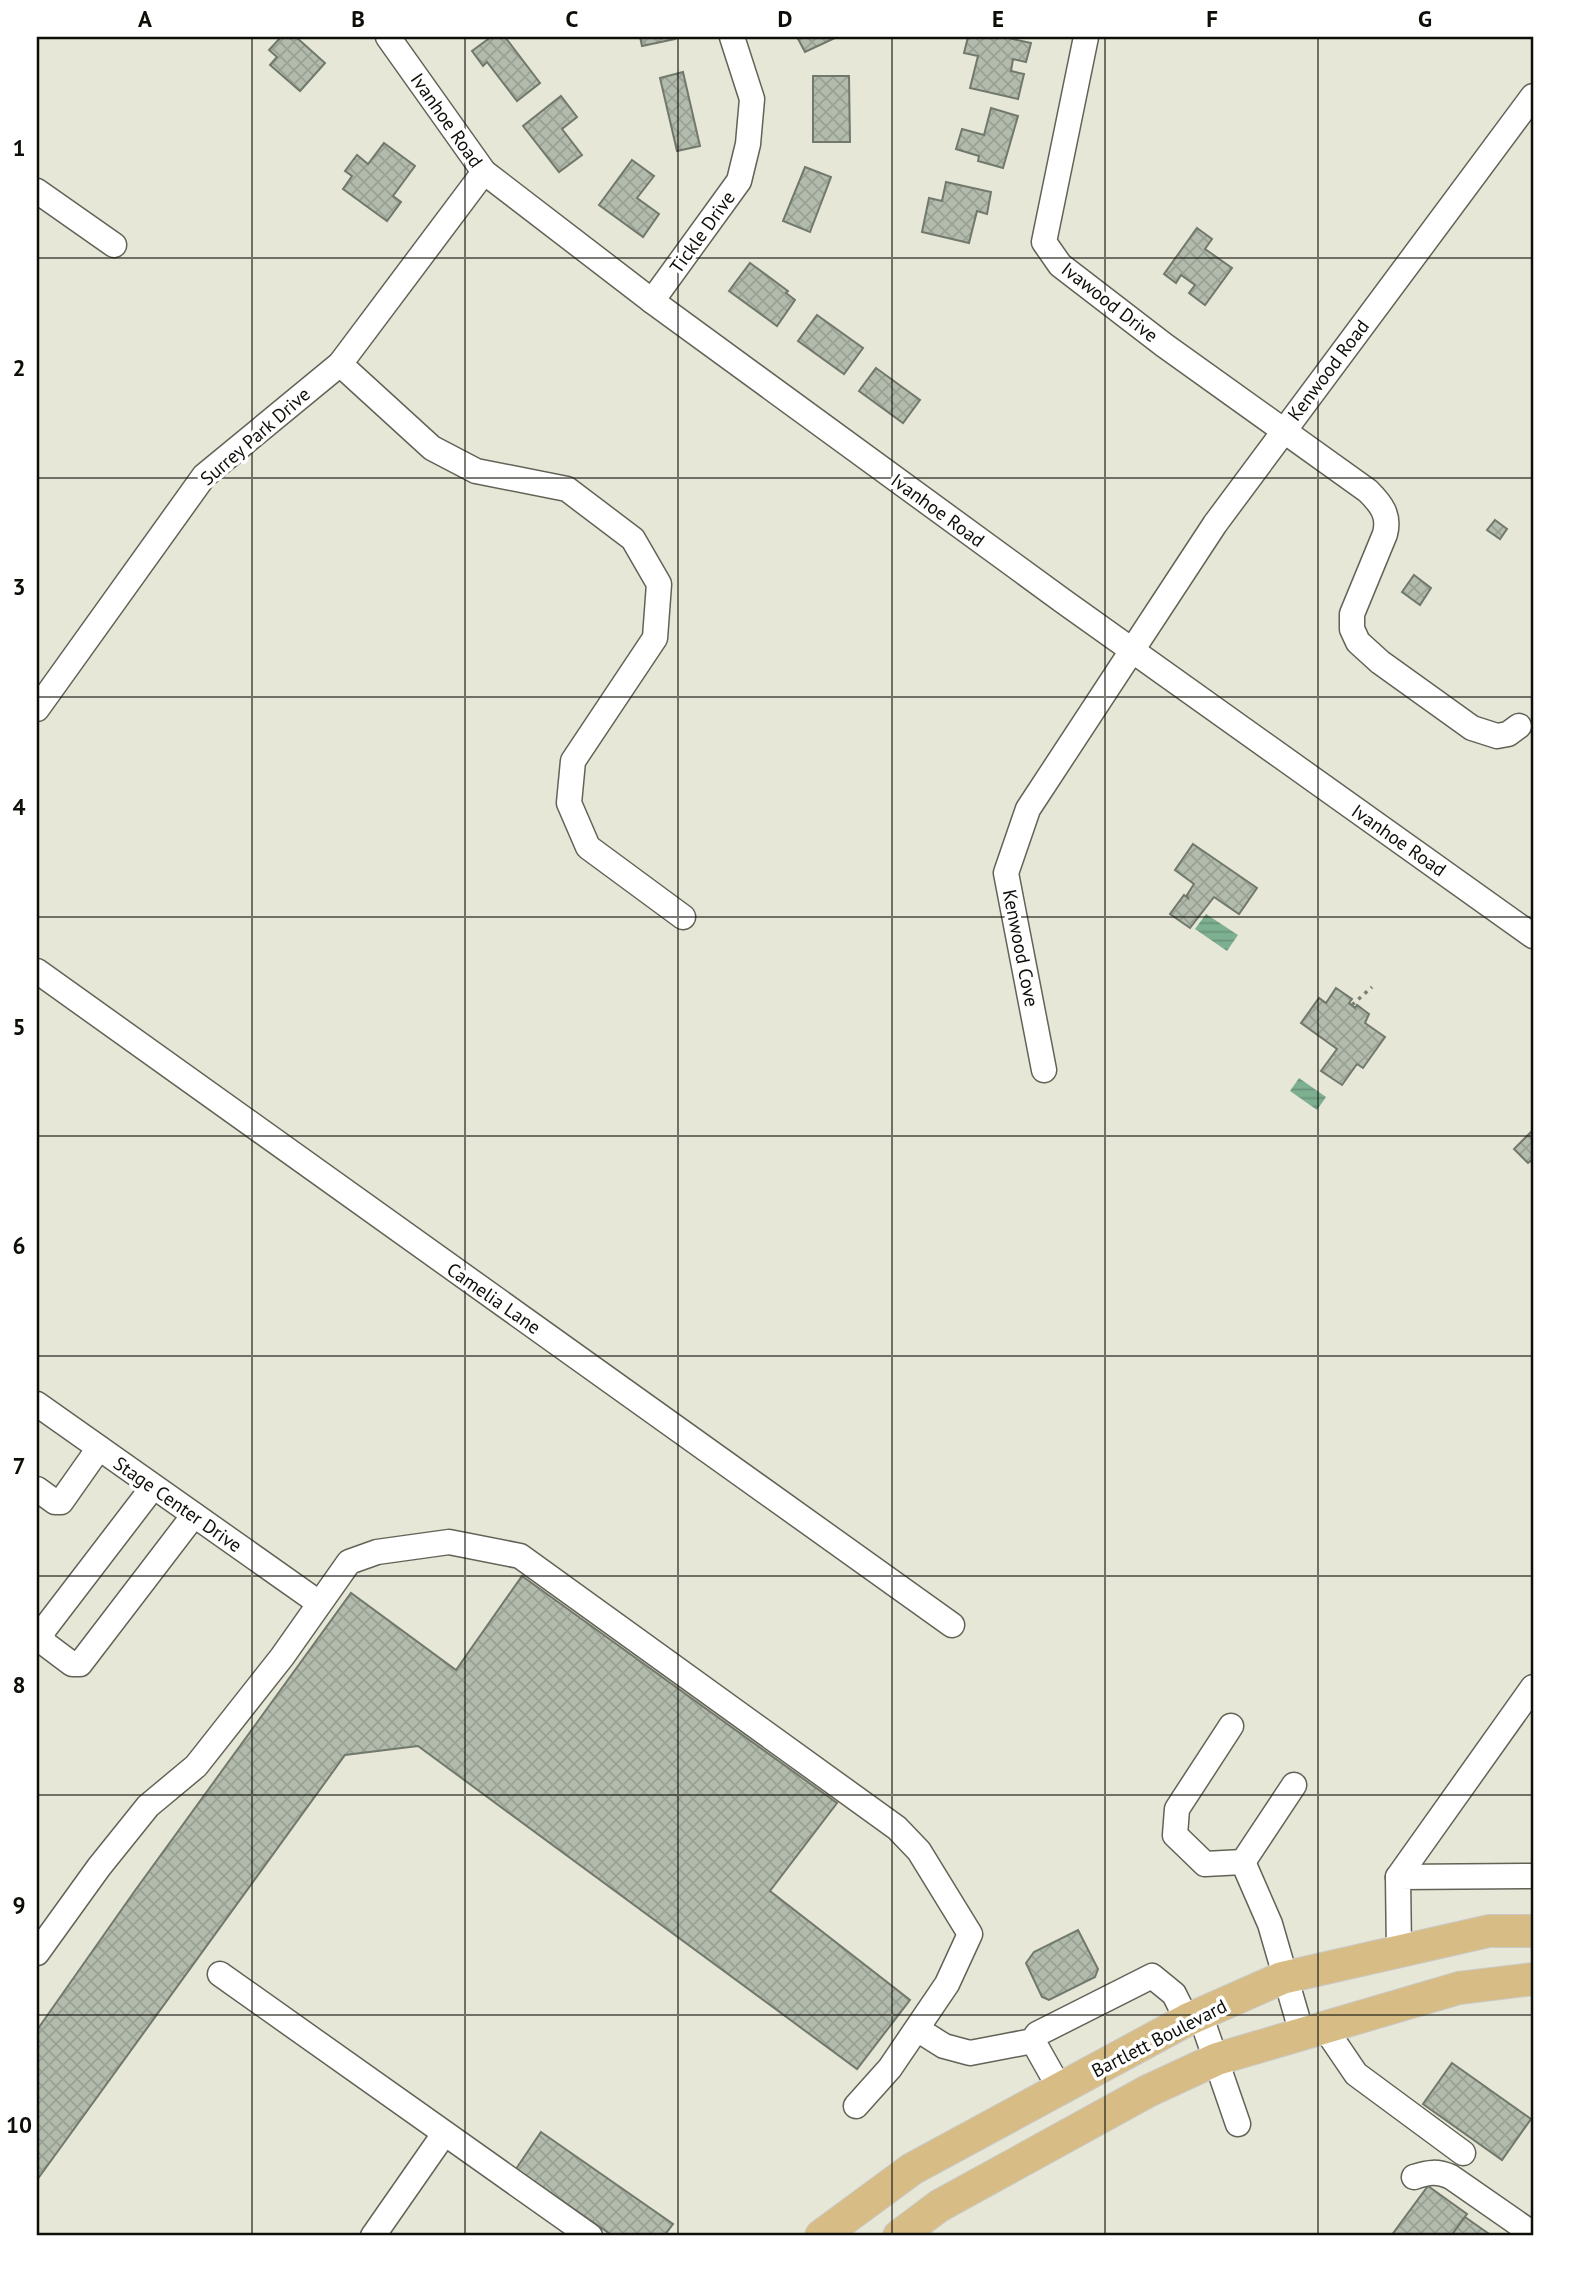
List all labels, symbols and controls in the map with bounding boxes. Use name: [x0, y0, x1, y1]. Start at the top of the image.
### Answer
text: A: [138, 4, 152, 33]
text: B: [351, 4, 365, 33]
text: C: [566, 4, 579, 33]
text: D: [778, 4, 792, 33]
text: E: [992, 4, 1004, 33]
text: F: [1206, 4, 1218, 33]
text: G: [1418, 4, 1432, 33]
street label: Ivanhoe Road: [406, 68, 488, 172]
text: 1: [12, 133, 26, 162]
street label: Tickle Drive: [664, 186, 740, 278]
street label: Ivawood Drive: [1057, 257, 1163, 347]
street label: Kenwood Road: [1282, 315, 1374, 425]
text: 2: [12, 353, 26, 382]
street label: Surrey Park Drive: [195, 382, 315, 490]
street label: Ivanhoe Road: [886, 468, 990, 552]
text: 3: [12, 572, 26, 601]
text: 4: [12, 792, 26, 821]
street label: Ivanhoe Road: [1347, 799, 1451, 881]
street label: Kenwood Cove: [998, 887, 1044, 1009]
text: 5: [12, 1012, 26, 1041]
text: 6: [12, 1231, 26, 1260]
street label: Camelia Lane: [442, 1257, 546, 1339]
text: 7: [12, 1451, 26, 1480]
street label: Stage Center Drive: [109, 1451, 247, 1557]
text: 8: [12, 1670, 26, 1699]
text: 9: [12, 1890, 26, 1919]
street label: Bartlett Boulevard: [1087, 1994, 1231, 2082]
text: 10: [6, 2110, 32, 2139]

